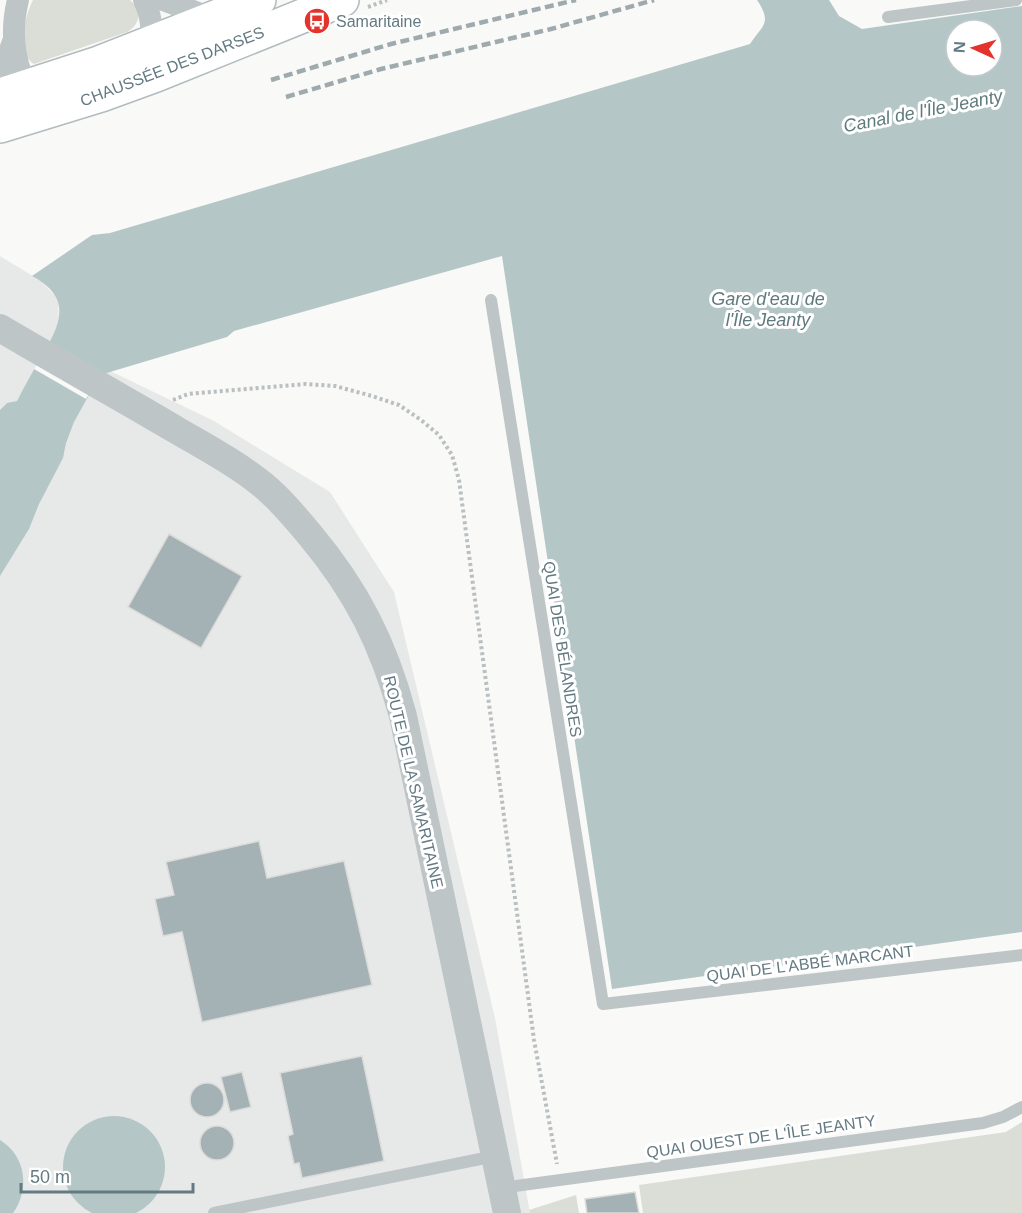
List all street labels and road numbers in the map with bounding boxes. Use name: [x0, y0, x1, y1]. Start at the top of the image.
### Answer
street label: CHAUSSÉE DES DARSES: [77, 23, 267, 109]
street label: QUAI DES BÉLANDRES: [540, 560, 586, 738]
street label: ROUTE DE LA SAMARITAINE: [381, 674, 446, 890]
street label: QUAI DE L'ABBÉ MARCANT: [705, 941, 915, 985]
street label: QUAI OUEST DE L'ÎLE JEANTY: [645, 1111, 877, 1161]

